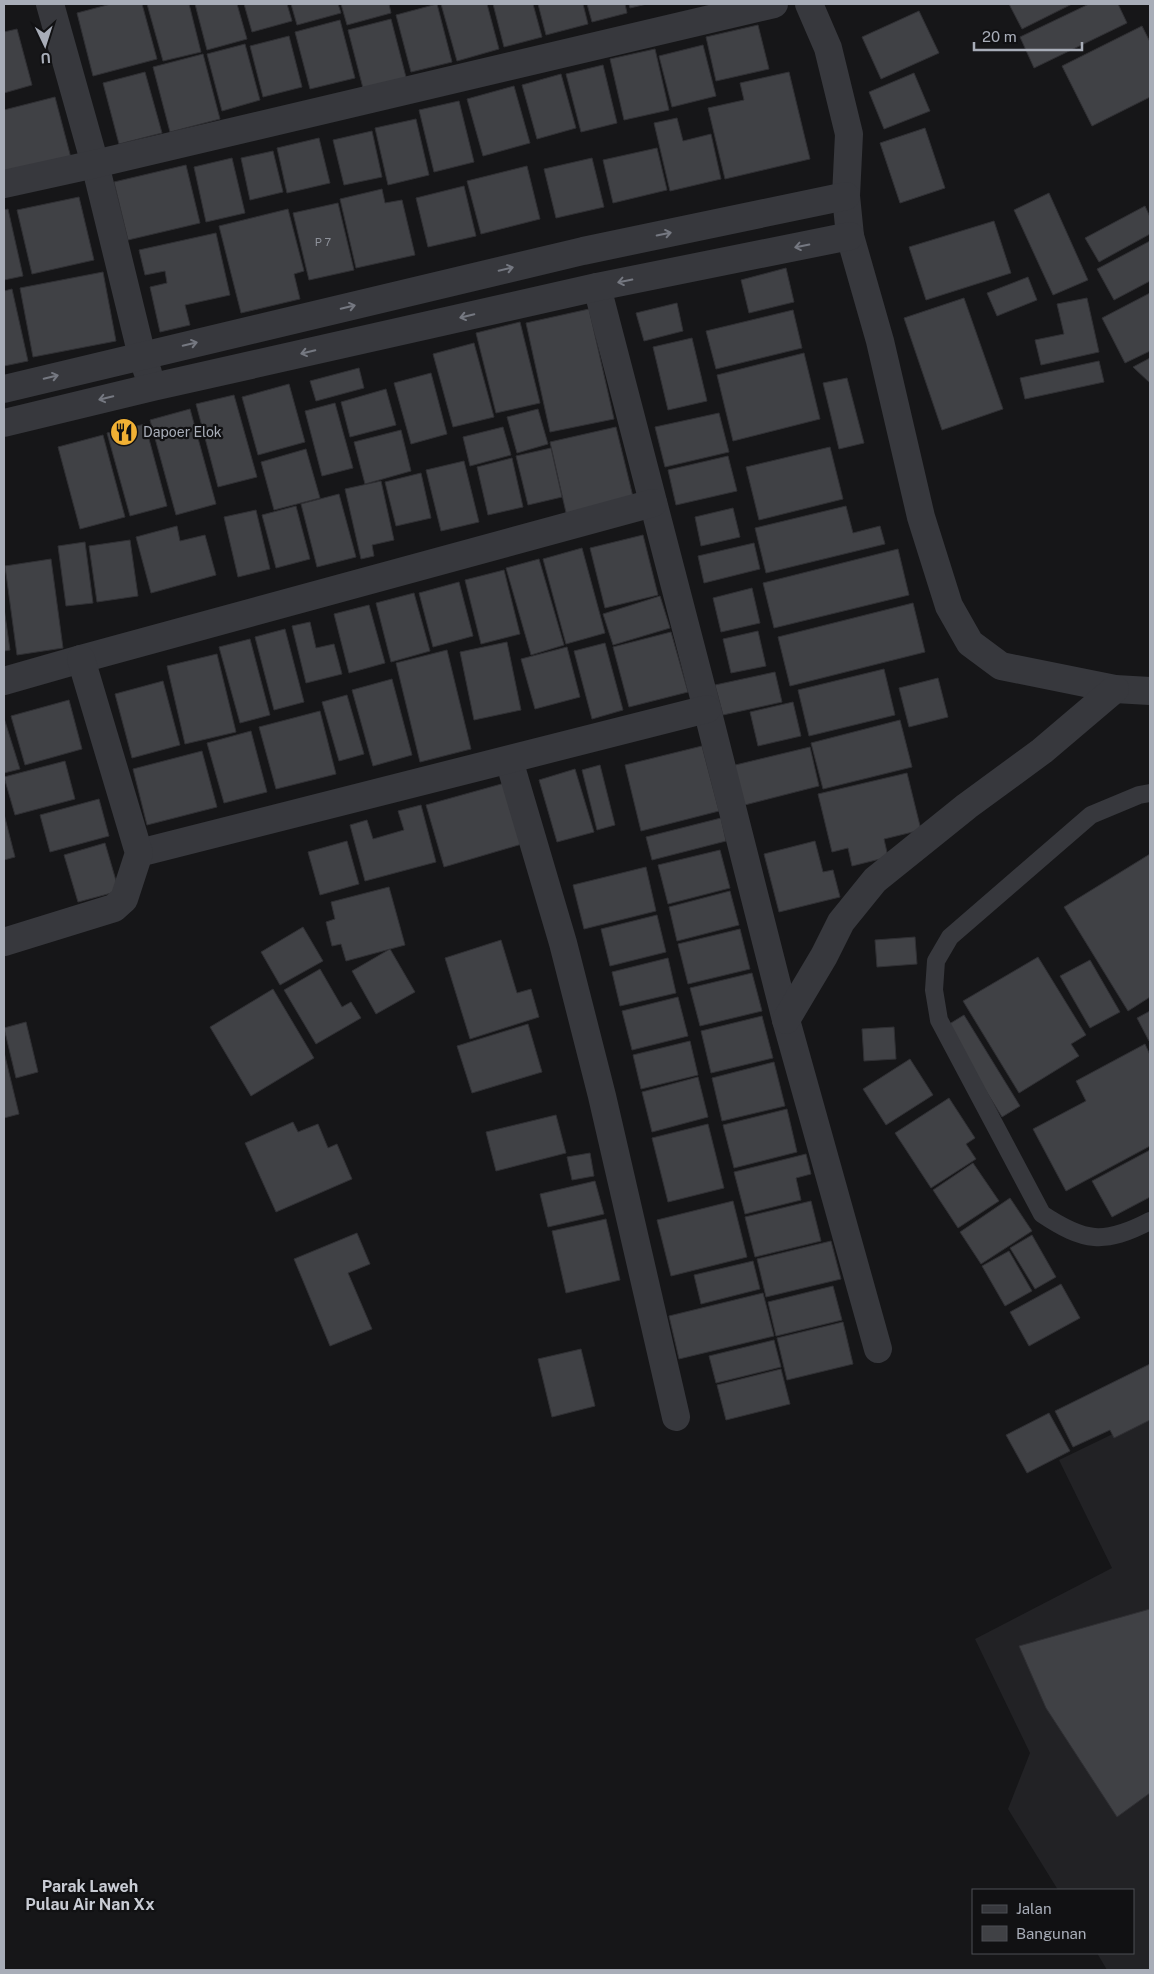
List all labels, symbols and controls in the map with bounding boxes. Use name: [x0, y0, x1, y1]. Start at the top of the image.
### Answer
north arrow: [20, 20, 70, 70]
scale bar: [974, 20, 1082, 52]
text: 20 m: [982, 28, 1017, 45]
text: U: [40, 50, 52, 66]
one-way arrow: [656, 228, 672, 238]
house number: P 7: [315, 236, 332, 248]
one-way arrow: [794, 241, 810, 251]
one-way arrow: [497, 264, 513, 273]
one-way arrow: [618, 277, 634, 286]
one-way arrow: [339, 302, 355, 311]
one-way arrow: [459, 312, 475, 321]
one-way arrow: [181, 339, 197, 348]
one-way arrow: [301, 348, 317, 357]
one-way arrow: [43, 372, 59, 381]
one-way arrow: [98, 394, 114, 403]
restaurant icon: Dapoer Elok: [109, 417, 139, 447]
place label: Dapoer Elok: [143, 424, 222, 440]
district label: Parak Laweh Pulau Air Nan Xx: [25, 1877, 155, 1914]
legend: [972, 1889, 1134, 1954]
text: Jalan: [1016, 1900, 1052, 1917]
text: Bangunan: [1016, 1925, 1087, 1942]

